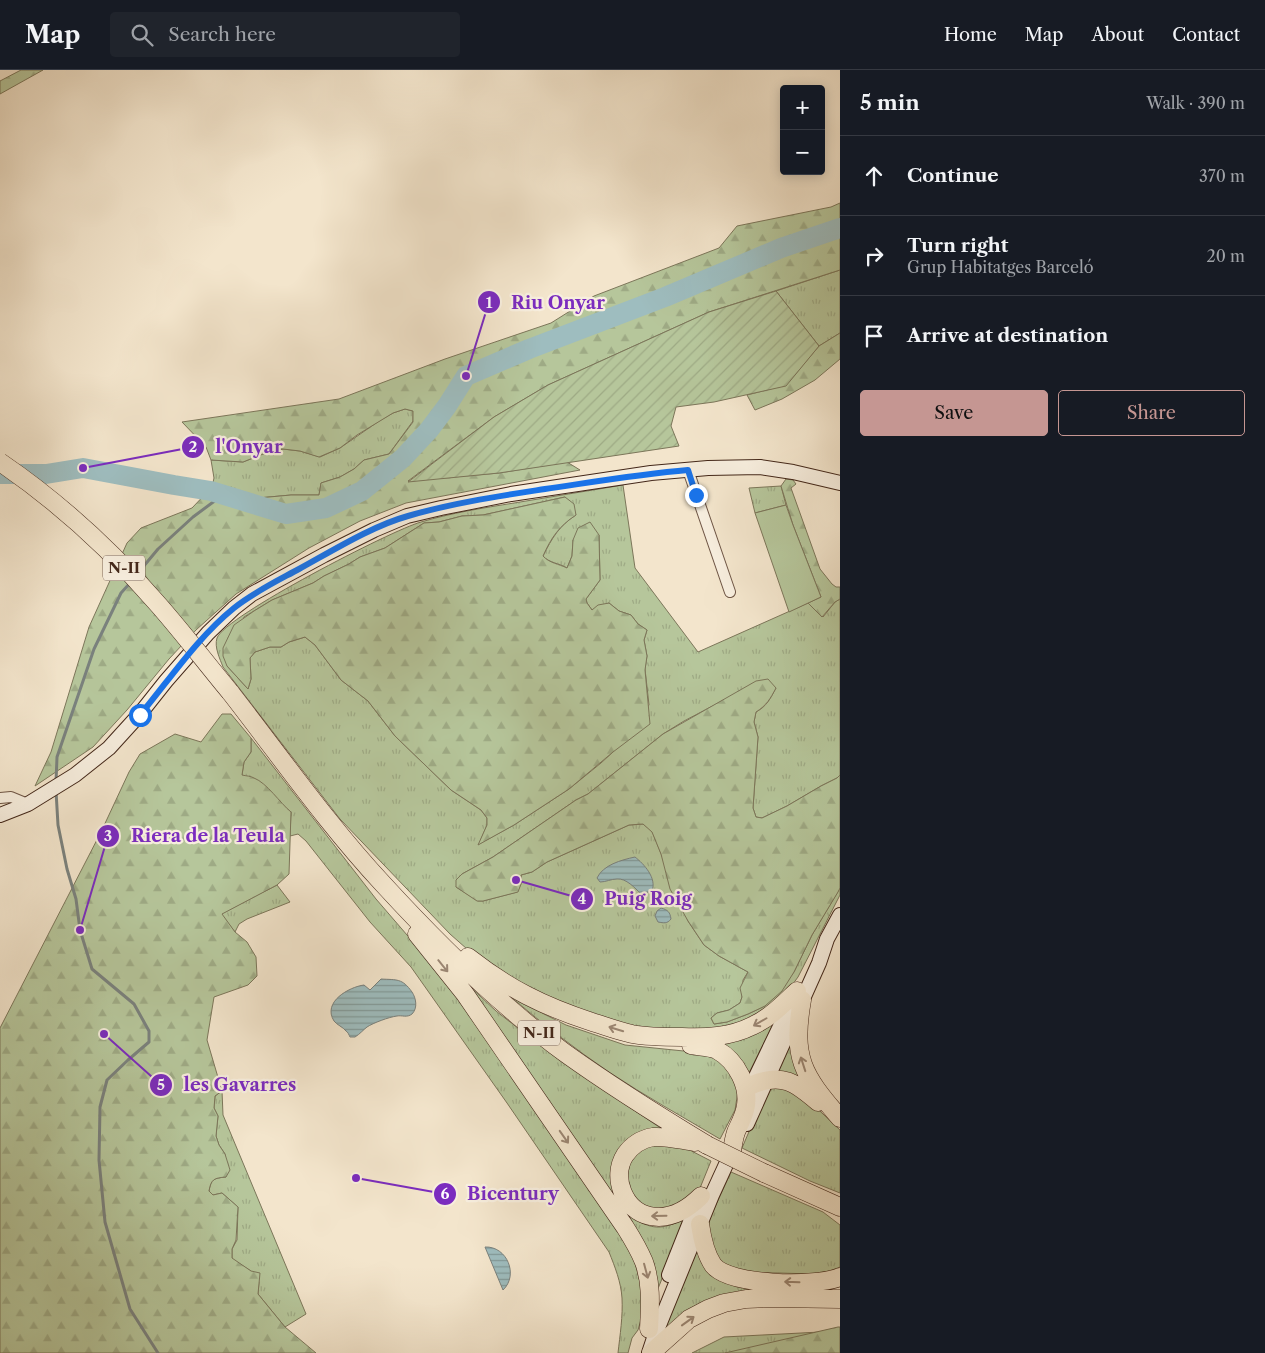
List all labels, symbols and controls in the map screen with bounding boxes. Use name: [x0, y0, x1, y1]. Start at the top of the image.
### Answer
search box: [110, 12, 460, 57]
text: Map: [25, 20, 80, 49]
icon: search: [128, 21, 156, 49]
text: Search here: [168, 23, 276, 46]
text: Home: [944, 24, 997, 46]
text: Map: [1025, 24, 1063, 46]
text: About: [1091, 24, 1144, 46]
text: Contact: [1172, 24, 1240, 46]
map controls: [780, 85, 825, 175]
button: +: [780, 85, 825, 130]
text: 5 min: [860, 90, 920, 115]
text: Walk · 390 m: [1146, 93, 1245, 113]
button: −: [780, 130, 825, 175]
icon: ahead: [860, 162, 888, 190]
text: Continue: [907, 164, 999, 187]
text: 370 m: [1199, 166, 1245, 186]
text: Turn right: [907, 234, 1008, 257]
icon: right: [860, 242, 888, 270]
text: 20 m: [1206, 246, 1245, 266]
text: Grup Habitatges Barceló: [907, 257, 1094, 277]
callout: Riu Onyar: [476, 286, 615, 319]
text: Riu Onyar: [511, 292, 605, 314]
text: 1: [486, 293, 493, 312]
icon: arrive: [860, 322, 888, 350]
text: Arrive at destination: [907, 324, 1108, 347]
button: Save: [860, 390, 1048, 436]
button: Share: [1058, 390, 1245, 436]
callout: l'Onyar: [180, 431, 293, 464]
text: l'Onyar: [215, 436, 283, 458]
text: 2: [189, 437, 198, 456]
route end: [685, 484, 708, 507]
road number: N-II: [103, 556, 145, 580]
route start: [129, 704, 152, 727]
callout: Riera de la Teula: [95, 819, 295, 852]
text: Riera de la Teula: [131, 825, 286, 847]
text: 3: [104, 826, 112, 845]
callout: Puig Roig: [569, 883, 702, 916]
text: Puig Roig: [604, 888, 692, 910]
text: 4: [578, 889, 587, 908]
one-way arrow: [438, 959, 449, 972]
one-way arrow: [752, 1017, 767, 1027]
road number: N-II: [518, 1020, 560, 1046]
one-way arrow: [608, 1024, 624, 1034]
one-way arrow: [798, 1056, 807, 1072]
callout: les Gavarres: [149, 1068, 306, 1101]
text: les Gavarres: [184, 1074, 296, 1096]
text: 5: [157, 1075, 165, 1094]
one-way arrow: [559, 1130, 569, 1144]
callout: Bicentury: [432, 1177, 569, 1210]
text: Bicentury: [467, 1183, 560, 1205]
text: 6: [441, 1184, 450, 1203]
one-way arrow: [651, 1211, 667, 1221]
one-way arrow: [642, 1262, 651, 1278]
one-way arrow: [784, 1278, 800, 1287]
one-way arrow: [680, 1316, 694, 1326]

